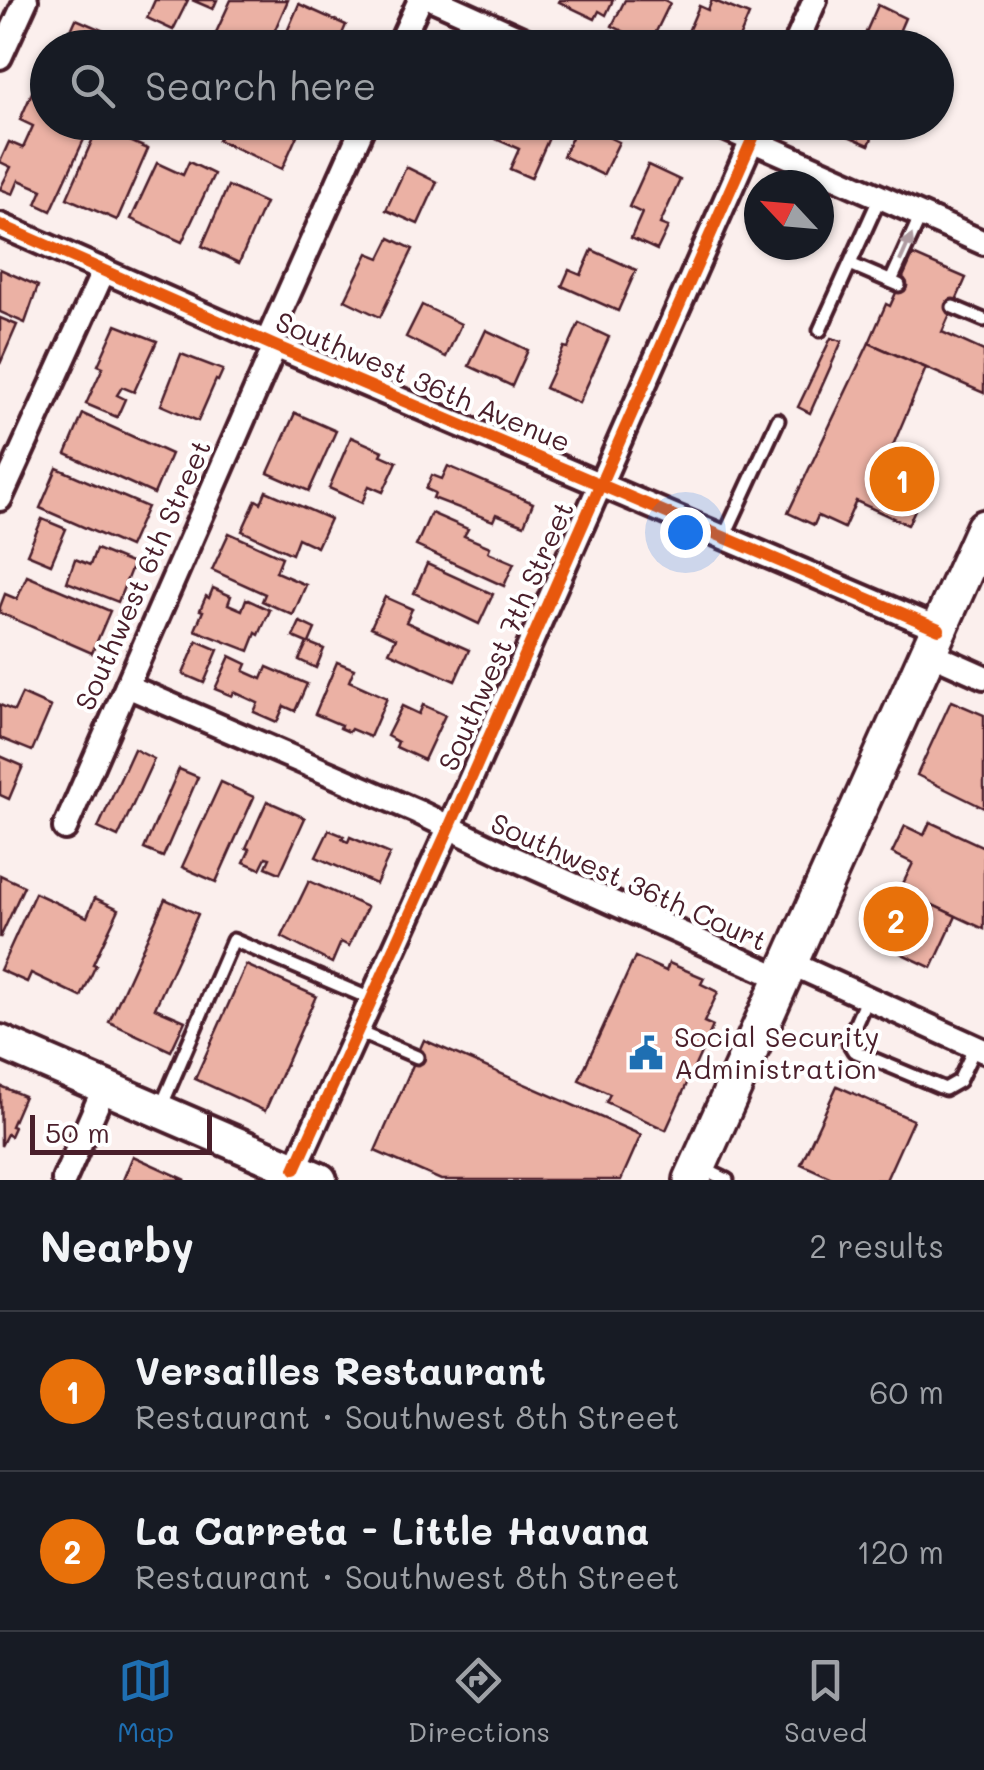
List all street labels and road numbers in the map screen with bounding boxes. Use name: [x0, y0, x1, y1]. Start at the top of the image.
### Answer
street label: Southwest 36th Avenue: [270, 303, 576, 460]
street label: Southwest 6th Street: [66, 434, 218, 716]
street label: Southwest 7th Street: [429, 495, 581, 776]
street label: Southwest 36th Court: [486, 804, 773, 958]

